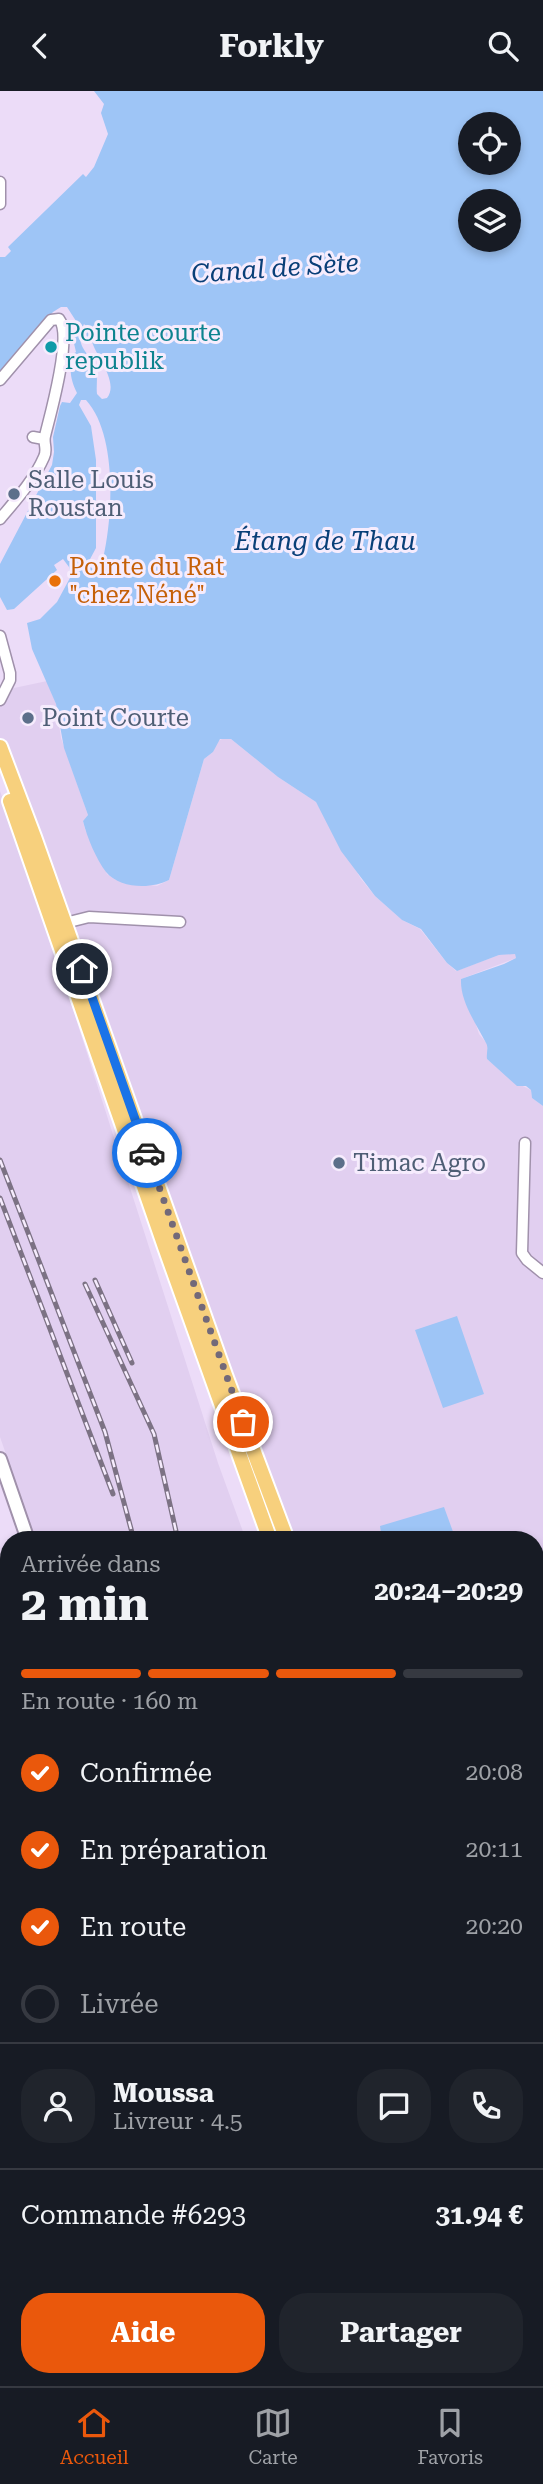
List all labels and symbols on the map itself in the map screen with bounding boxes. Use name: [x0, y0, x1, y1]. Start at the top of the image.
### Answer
water label: Canal de Sète: [190, 247, 360, 289]
place label: Pointe courte republik: [65, 319, 221, 375]
marker: Pointe courte republik: [43, 339, 59, 355]
place label: Salle Louis Roustan: [28, 466, 154, 522]
marker: Salle Louis Roustan: [6, 486, 22, 502]
water label: Étang de Thau: [233, 525, 416, 556]
place label: Pointe du Rat "chez Néné": [69, 553, 224, 609]
marker: Pointe du Rat "chez Néné": [47, 573, 63, 589]
place label: Point Courte: [42, 704, 189, 732]
marker: Point Courte: [20, 710, 36, 726]
pin: [52, 939, 112, 999]
courier: [112, 1118, 182, 1188]
place label: Timac Agro: [353, 1149, 486, 1177]
marker: Timac Agro: [331, 1155, 347, 1171]
pin: [213, 1392, 273, 1452]

